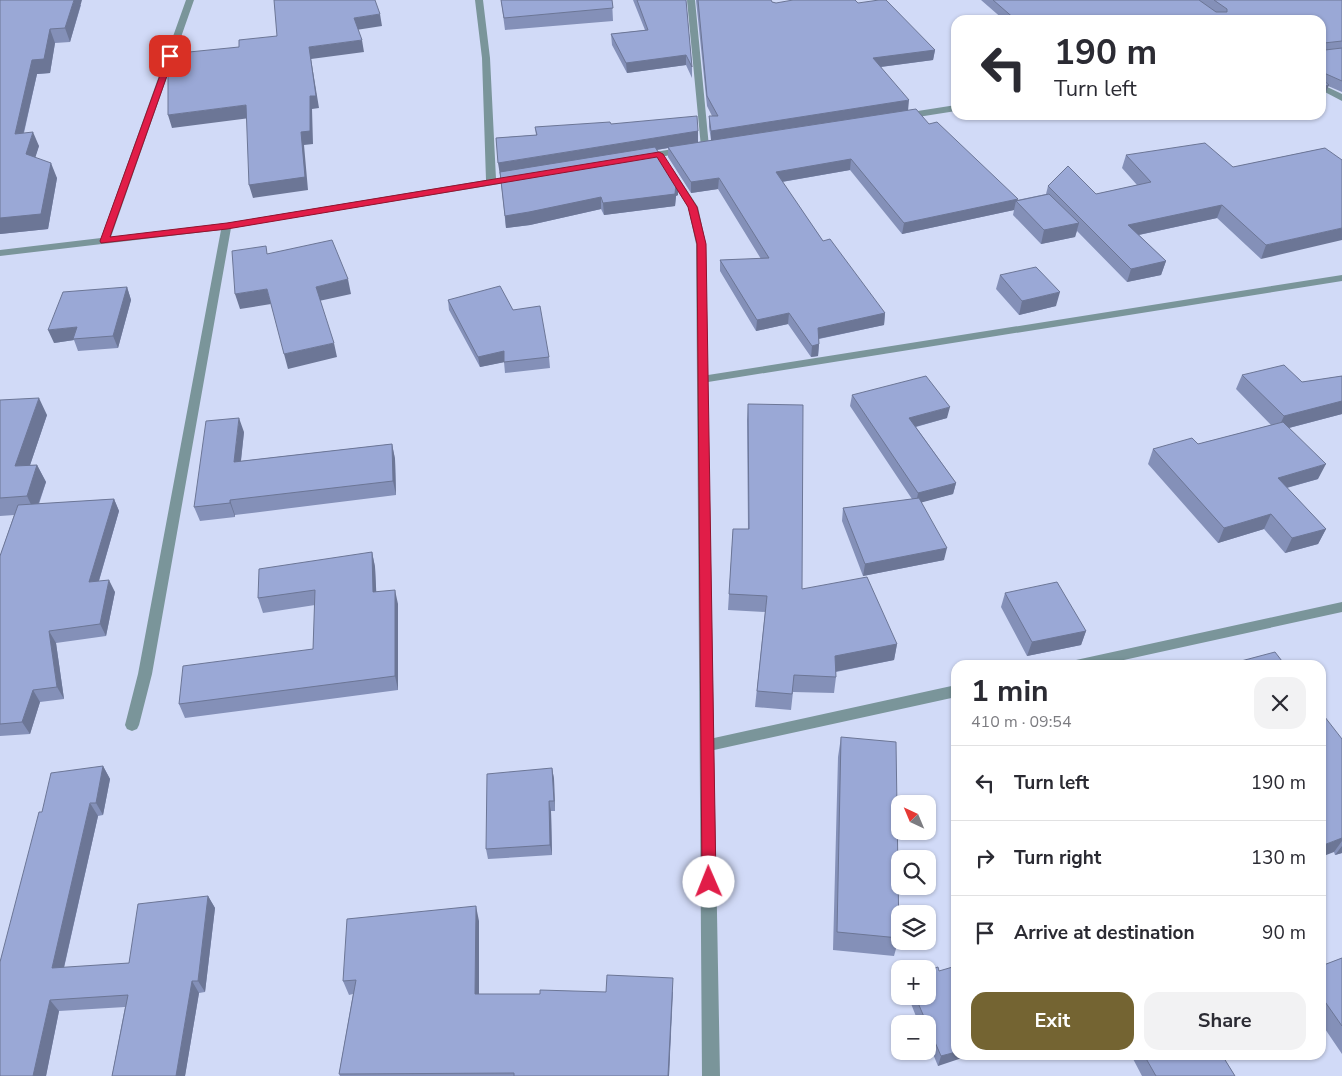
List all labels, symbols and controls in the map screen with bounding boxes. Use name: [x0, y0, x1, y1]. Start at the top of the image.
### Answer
text: 190 m: [1054, 29, 1157, 76]
pin: [149, 35, 191, 77]
icon: left: [971, 35, 1036, 100]
icon: arrive: [156, 42, 184, 70]
text: Turn left: [1054, 74, 1137, 104]
text: 1 min: [971, 671, 1049, 712]
button: close: [1254, 677, 1306, 729]
text: 410 m · 09:54: [971, 711, 1072, 733]
icon: left: [971, 769, 999, 797]
text: Turn left: [1014, 770, 1089, 796]
text: 190 m: [1251, 770, 1306, 796]
north arrow: [891, 795, 936, 840]
map controls: [891, 795, 936, 1060]
icon: right: [971, 844, 999, 872]
text: Turn right: [1014, 845, 1101, 871]
text: 130 m: [1251, 845, 1306, 871]
button: search: [891, 850, 936, 895]
position arrow: [682, 855, 734, 907]
button: layers: [891, 905, 936, 950]
icon: arrive: [971, 919, 999, 947]
text: Arrive at destination: [1014, 920, 1195, 946]
text: 90 m: [1262, 920, 1306, 946]
button: +: [891, 960, 936, 1005]
button: Exit: [971, 992, 1134, 1050]
button: Share: [1144, 992, 1306, 1050]
button: −: [891, 1015, 936, 1060]

